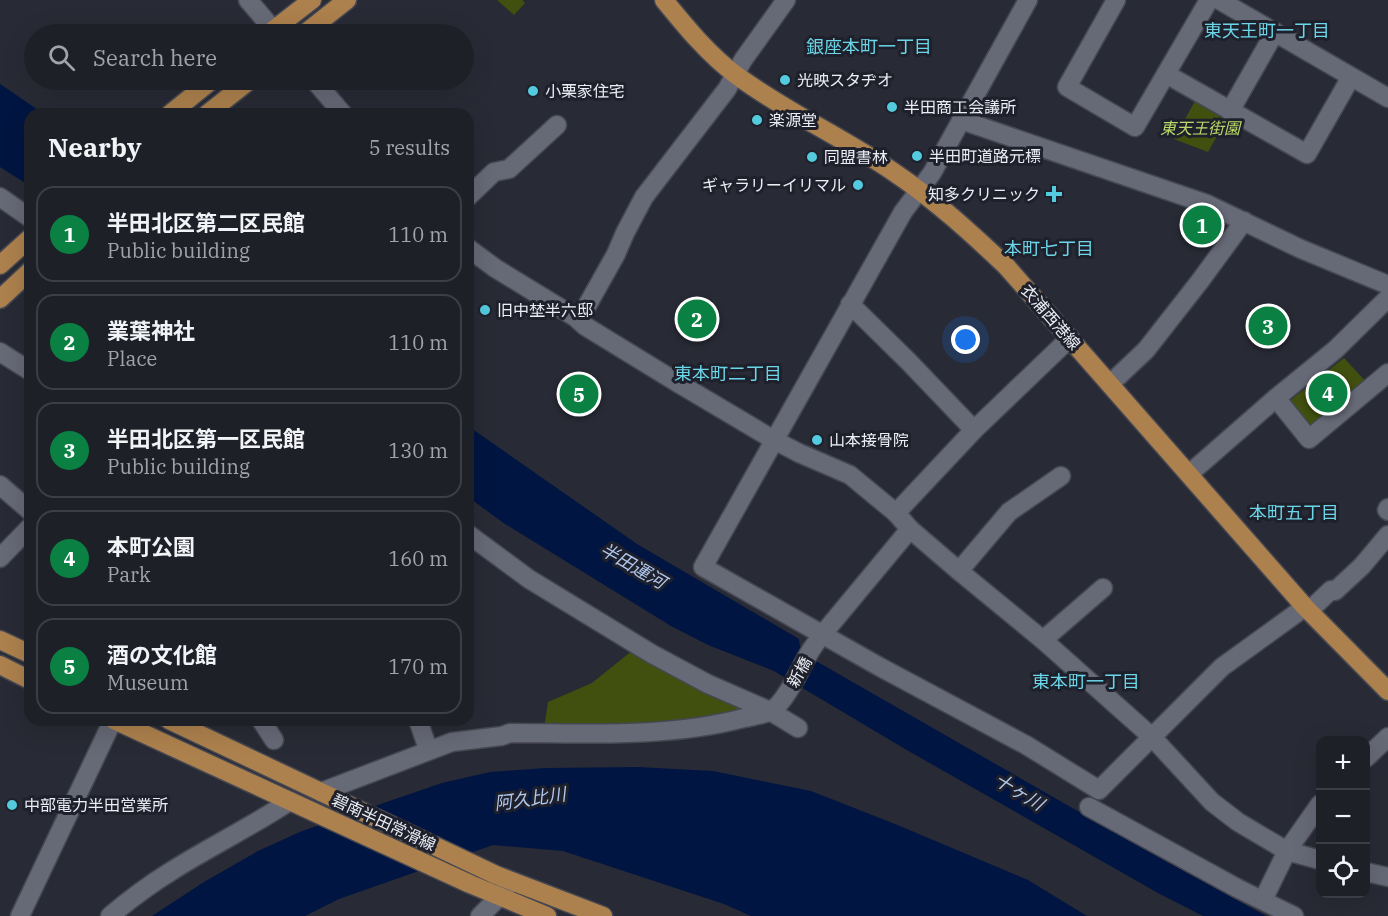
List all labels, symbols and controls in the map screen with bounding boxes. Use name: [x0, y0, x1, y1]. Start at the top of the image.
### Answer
district label: 東天王町一丁目: [1204, 19, 1330, 42]
search box: [24, 24, 474, 90]
district label: 銀座本町一丁目: [806, 35, 932, 58]
icon: search: [45, 41, 78, 74]
text: Search here: [93, 43, 217, 72]
place label: 光映スタヂオ: [797, 70, 893, 90]
marker: 光映スタヂオ: [778, 73, 792, 87]
place label: 小栗家住宅: [545, 81, 625, 101]
marker: 小栗家住宅: [526, 84, 540, 98]
place label: 半田商工会議所: [904, 97, 1016, 117]
marker: 半田商工会議所: [885, 100, 899, 114]
place label: 楽源堂: [769, 110, 817, 130]
marker: 楽源堂: [750, 113, 764, 127]
park label: 東天王街園: [1160, 118, 1242, 138]
text: Nearby: [48, 130, 142, 164]
text: 5 results: [369, 134, 450, 161]
place label: 半田町道路元標: [929, 146, 1041, 166]
place label: 同盟書林: [824, 147, 888, 167]
marker: 半田町道路元標: [910, 149, 924, 163]
marker: 同盟書林: [805, 150, 819, 164]
place label: ギャラリーイリマル: [702, 175, 846, 195]
marker: ギャラリーイリマル: [851, 178, 865, 192]
place label: 知多クリニック: [928, 184, 1040, 204]
marker: 知多クリニック: [1045, 185, 1063, 203]
pin: 1: [1182, 202, 1222, 248]
text: 半田北区第二区民館: [107, 208, 305, 237]
text: 1: [64, 221, 76, 248]
text: 110 m: [388, 221, 448, 248]
text: Public building: [107, 237, 250, 264]
district label: 本町七丁目: [1004, 237, 1094, 260]
street label: 衣浦西港線: [1017, 280, 1085, 354]
pin: 2: [678, 296, 716, 342]
place label: 旧中埜半六邸: [497, 300, 593, 320]
marker: 旧中埜半六邸: [478, 303, 492, 317]
pin: 3: [1248, 304, 1288, 348]
text: 業葉神社: [107, 316, 195, 345]
your location: [951, 325, 980, 354]
text: 2: [64, 329, 76, 356]
text: 110 m: [388, 329, 448, 356]
text: Place: [107, 345, 157, 372]
district label: 東本町二丁目: [674, 362, 782, 385]
pin: 4: [1308, 370, 1348, 416]
pin: 5: [560, 372, 598, 416]
text: 半田北区第一区民館: [107, 424, 305, 453]
place label: 山本接骨院: [829, 430, 909, 450]
marker: 山本接骨院: [810, 433, 824, 447]
text: 3: [64, 437, 76, 464]
text: 130 m: [388, 437, 448, 464]
text: Public building: [107, 453, 250, 480]
district label: 本町五丁目: [1249, 501, 1339, 524]
text: 本町公園: [107, 532, 195, 561]
water label: 半田運河: [596, 538, 673, 595]
text: 4: [64, 545, 76, 572]
text: 160 m: [388, 545, 448, 572]
text: Park: [107, 561, 151, 588]
text: 酒の文化館: [107, 640, 217, 669]
text: 5: [64, 653, 76, 680]
text: 170 m: [388, 653, 448, 680]
street label: 新橋: [782, 653, 816, 691]
text: Museum: [107, 669, 189, 696]
district label: 東本町一丁目: [1032, 670, 1140, 693]
map controls: [1316, 736, 1370, 898]
button: +: [1316, 736, 1370, 790]
water label: 十ヶ川: [990, 768, 1050, 816]
water label: 阿久比川: [493, 782, 569, 815]
street label: 碧南半田常滑線: [329, 789, 439, 855]
button: −: [1316, 790, 1370, 844]
place label: 中部電力半田営業所: [24, 795, 168, 815]
marker: 中部電力半田営業所: [5, 798, 19, 812]
button: locate: [1316, 844, 1370, 898]

